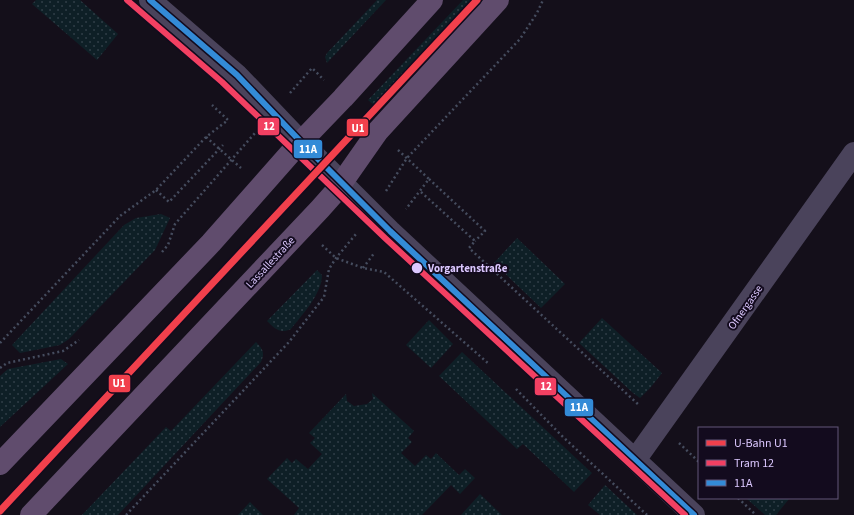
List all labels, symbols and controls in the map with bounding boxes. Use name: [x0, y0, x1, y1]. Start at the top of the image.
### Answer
line badge: 12: [257, 117, 280, 136]
line badge: U1: [346, 118, 369, 137]
text: 12: [263, 119, 275, 134]
text: U1: [351, 121, 365, 136]
line badge: 11A: [293, 139, 323, 159]
text: 11A: [299, 142, 318, 157]
street label: Lassallestraße: [242, 233, 299, 291]
marker: Vorgartenstraße: [410, 261, 424, 275]
place label: Vorgartenstraße: [427, 261, 508, 276]
street label: Ofnergasse: [725, 282, 767, 333]
line badge: U1: [108, 374, 131, 393]
text: U1: [112, 376, 126, 391]
line badge: 12: [534, 377, 557, 396]
text: 12: [540, 379, 552, 394]
line badge: 11A: [564, 398, 594, 417]
text: 11A: [570, 400, 589, 415]
legend: [698, 427, 838, 499]
text: U-Bahn U1: [734, 435, 788, 452]
text: Tram 12: [734, 455, 774, 472]
text: 11A: [734, 475, 753, 492]

